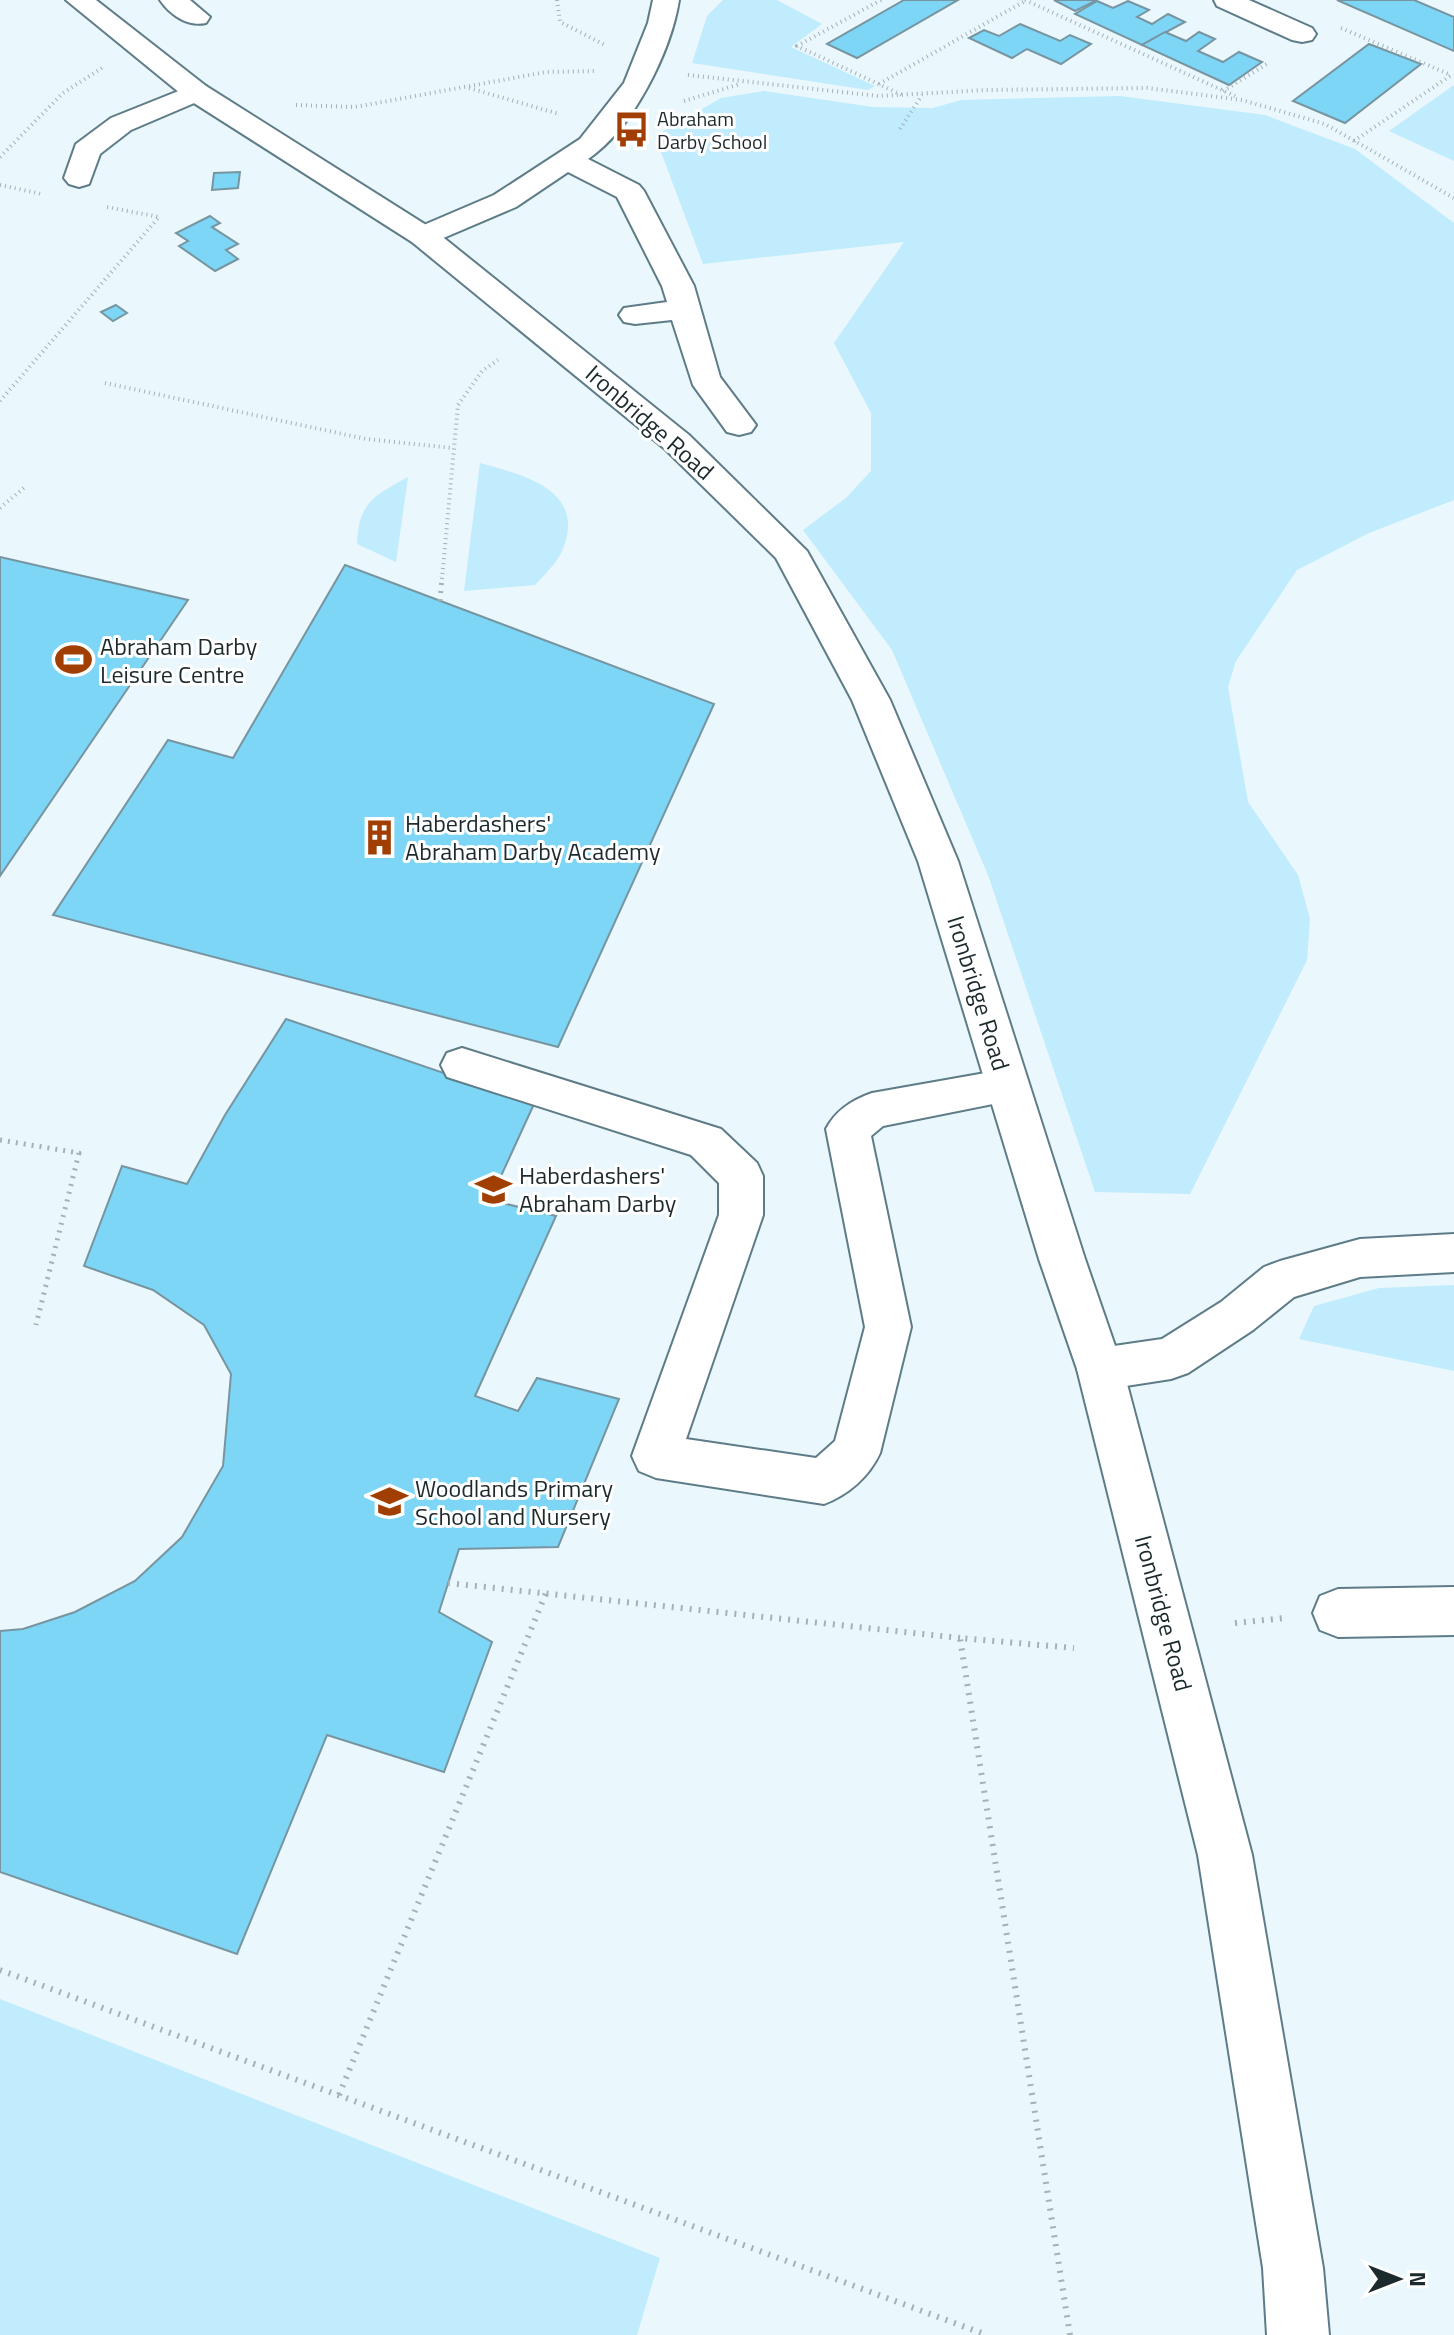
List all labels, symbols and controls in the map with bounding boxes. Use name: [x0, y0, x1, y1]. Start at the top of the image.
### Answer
place label: Abraham Darby School: [657, 103, 767, 157]
bus stop icon: Abraham Darby School: [612, 110, 650, 148]
street label: Ironbridge Road: [578, 356, 722, 488]
place label: Abraham Darby Leisure Centre: [100, 628, 258, 692]
sports icon: Abraham Darby Leisure Centre: [55, 641, 93, 679]
place label: Haberdashers' Abraham Darby Academy: [405, 805, 661, 869]
building icon: Haberdashers' Abraham Darby Academy: [360, 818, 398, 856]
street label: Ironbridge Road: [938, 911, 1020, 1075]
place label: Haberdashers' Abraham Darby: [519, 1157, 677, 1221]
school or university icon: Haberdashers' Abraham Darby: [474, 1170, 512, 1208]
place label: Woodlands Primary School and Nursery: [415, 1470, 614, 1534]
school or university icon: Woodlands Primary School and Nursery: [370, 1483, 408, 1521]
street label: Ironbridge Road: [1126, 1531, 1202, 1695]
north arrow: [1358, 2239, 1438, 2319]
text: N: [1401, 2271, 1435, 2287]

